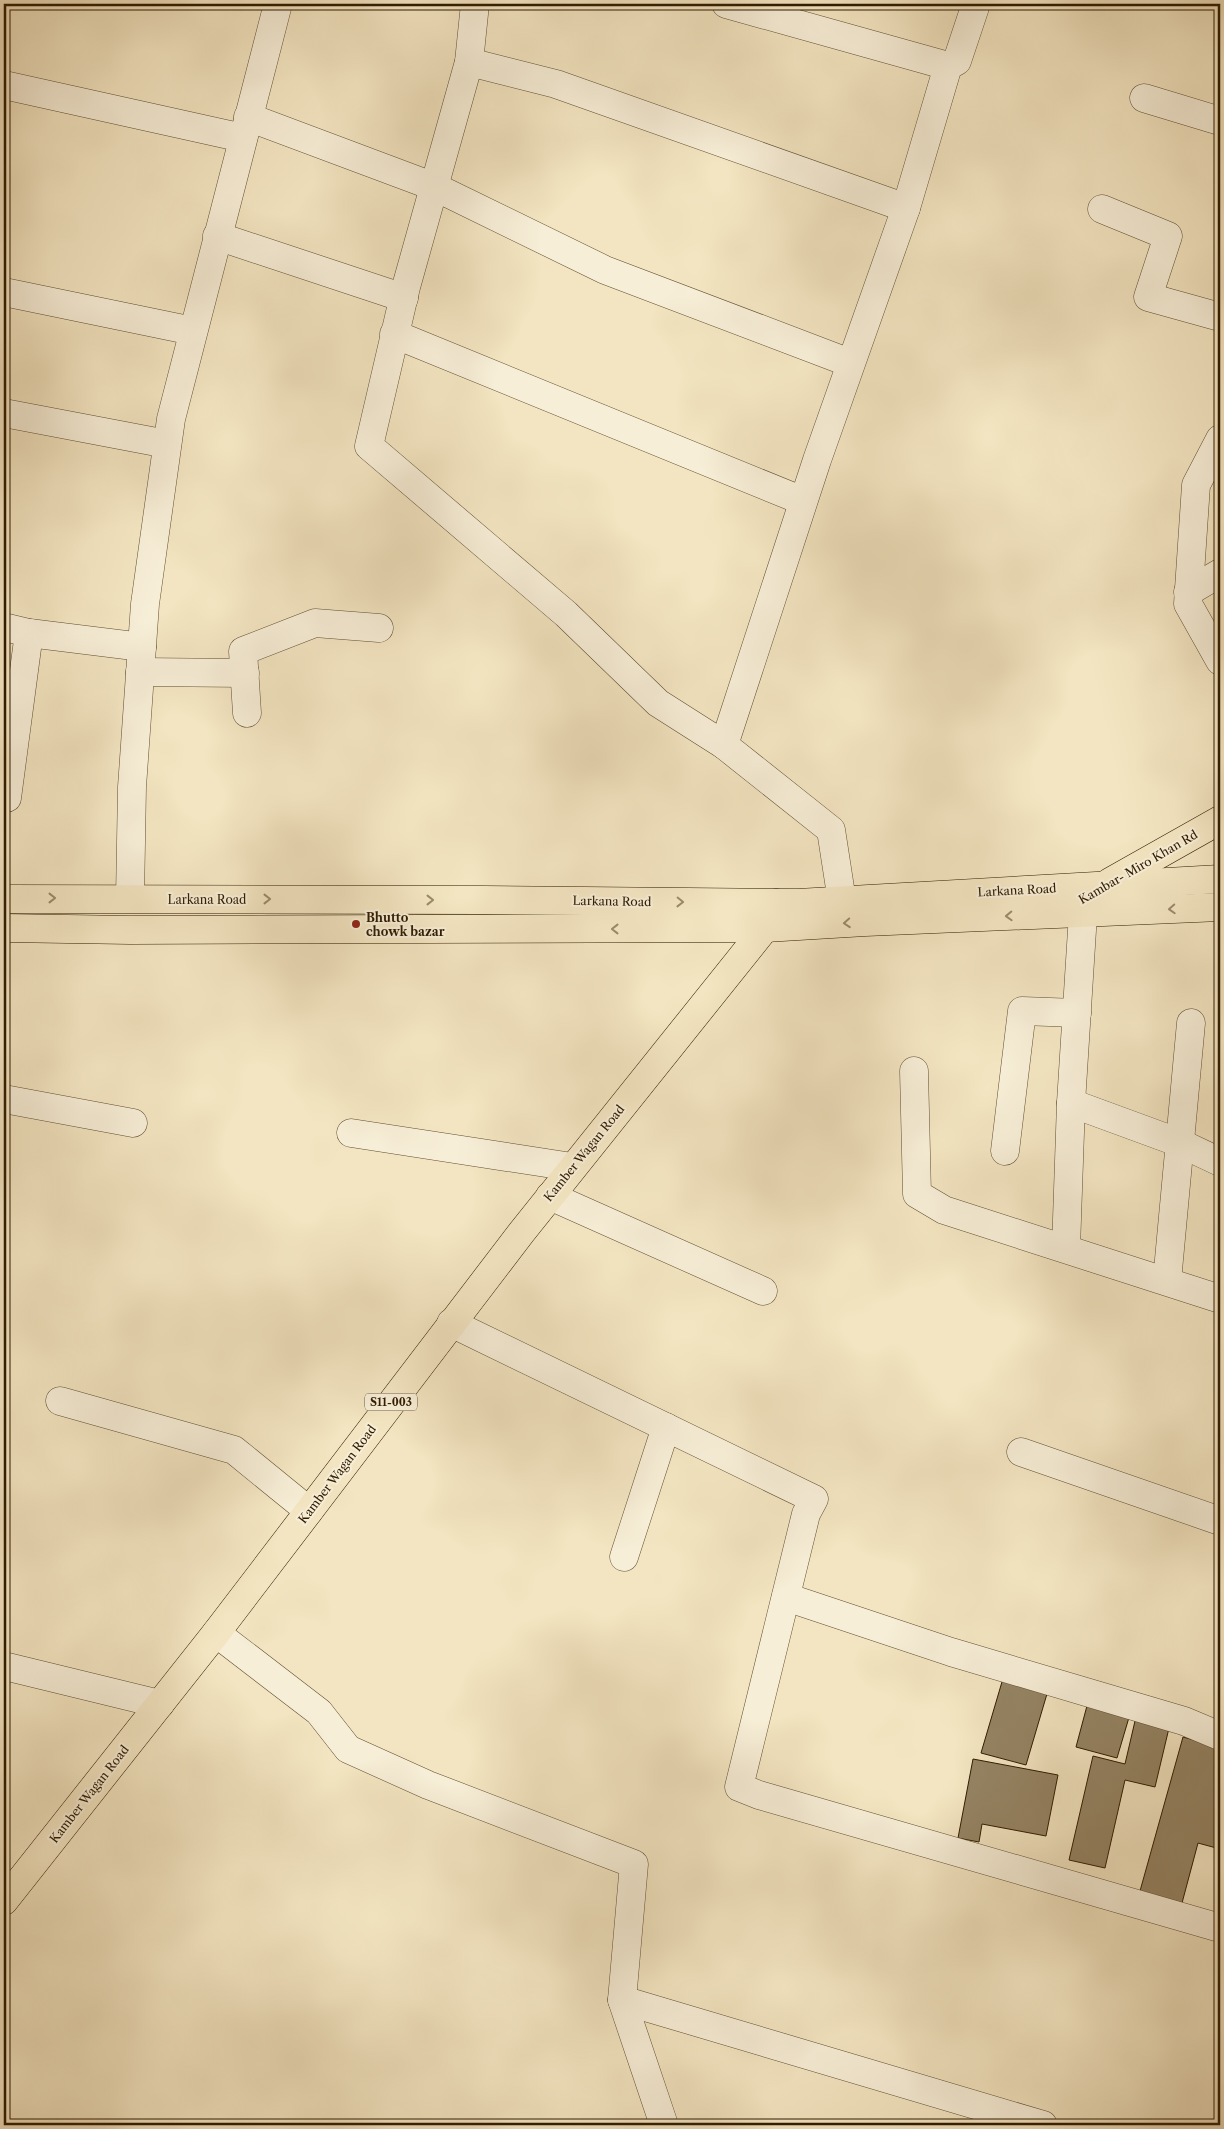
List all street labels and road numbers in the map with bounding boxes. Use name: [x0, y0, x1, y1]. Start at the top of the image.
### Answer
street label: Kambar- Miro Khan Rd: [1076, 826, 1201, 907]
street label: Larkana Road: [977, 880, 1057, 900]
street label: Larkana Road: [168, 892, 247, 907]
street label: Larkana Road: [572, 893, 652, 909]
street label: Kamber Wagan Road: [540, 1101, 628, 1204]
road number: S11-003: [365, 1394, 417, 1410]
street label: Kamber Wagan Road: [295, 1421, 379, 1526]
street label: Kamber Wagan Road: [46, 1742, 132, 1846]

